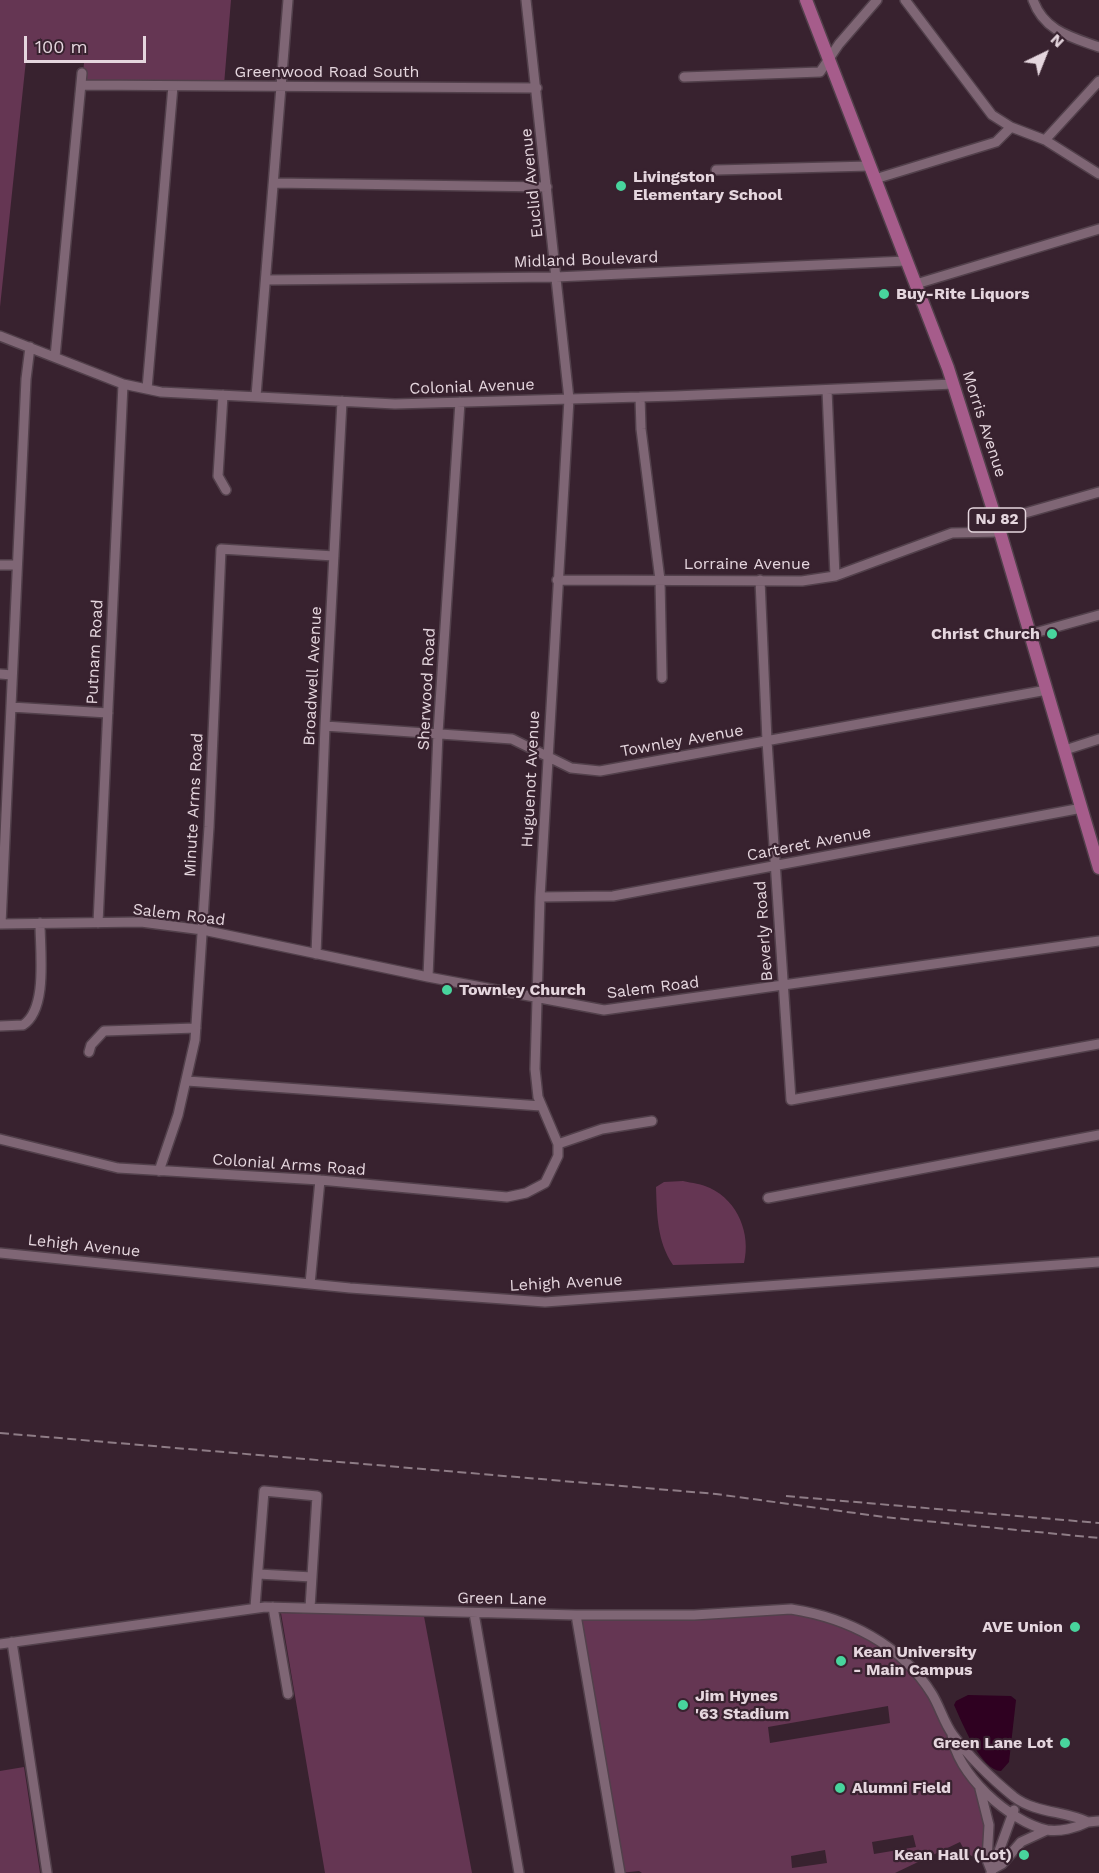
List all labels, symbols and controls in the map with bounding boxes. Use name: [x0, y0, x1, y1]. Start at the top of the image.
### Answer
scale bar: [27, 24, 148, 62]
north arrow: [1015, 24, 1075, 84]
text: N: [1047, 29, 1068, 51]
text: 100 m: [35, 36, 88, 57]
street label: Greenwood Road South: [235, 62, 419, 82]
street label: Euclid Avenue: [517, 127, 547, 239]
place label: Livingston Elementary School: [633, 167, 782, 205]
marker: Livingston Elementary School: [614, 179, 628, 193]
street label: Midland Boulevard: [513, 248, 659, 272]
place label: Buy-Rite Liquors: [896, 284, 1030, 304]
marker: Buy-Rite Liquors: [877, 287, 891, 301]
street label: Morris Avenue: [958, 368, 1010, 480]
street label: Colonial Avenue: [409, 375, 535, 399]
road number: NJ 82: [968, 508, 1026, 532]
street label: Lorraine Avenue: [684, 554, 810, 574]
street label: Putnam Road: [83, 599, 107, 705]
street label: Broadwell Avenue: [300, 606, 326, 746]
place label: Christ Church: [931, 624, 1040, 644]
street label: Sherwood Road: [414, 627, 440, 751]
marker: Christ Church: [1045, 627, 1059, 641]
street label: Huguenot Avenue: [518, 710, 544, 848]
street label: Townley Avenue: [619, 721, 745, 761]
street label: Minute Arms Road: [181, 732, 207, 878]
street label: Carteret Avenue: [745, 823, 873, 865]
street label: Beverly Road: [751, 880, 777, 982]
street label: Salem Road: [132, 900, 226, 930]
street label: Salem Road: [606, 973, 700, 1003]
place label: Townley Church: [459, 980, 586, 1000]
marker: Townley Church: [440, 983, 454, 997]
street label: Colonial Arms Road: [212, 1150, 366, 1180]
street label: Lehigh Avenue: [27, 1231, 141, 1261]
street label: Lehigh Avenue: [509, 1270, 623, 1296]
street label: Green Lane: [457, 1589, 547, 1609]
place label: AVE Union: [982, 1617, 1063, 1637]
marker: AVE Union: [1068, 1620, 1082, 1634]
place label: Kean University - Main Campus: [853, 1642, 976, 1680]
marker: Kean University - Main Campus: [834, 1654, 848, 1668]
place label: Jim Hynes '63 Stadium: [695, 1686, 789, 1724]
marker: Jim Hynes '63 Stadium: [676, 1698, 690, 1712]
place label: Green Lane Lot: [933, 1733, 1053, 1753]
marker: Green Lane Lot: [1058, 1736, 1072, 1750]
place label: Alumni Field: [852, 1778, 951, 1798]
marker: Alumni Field: [833, 1781, 847, 1795]
place label: Kean Hall (Lot): [894, 1845, 1012, 1865]
marker: Kean Hall (Lot): [1017, 1848, 1031, 1862]

